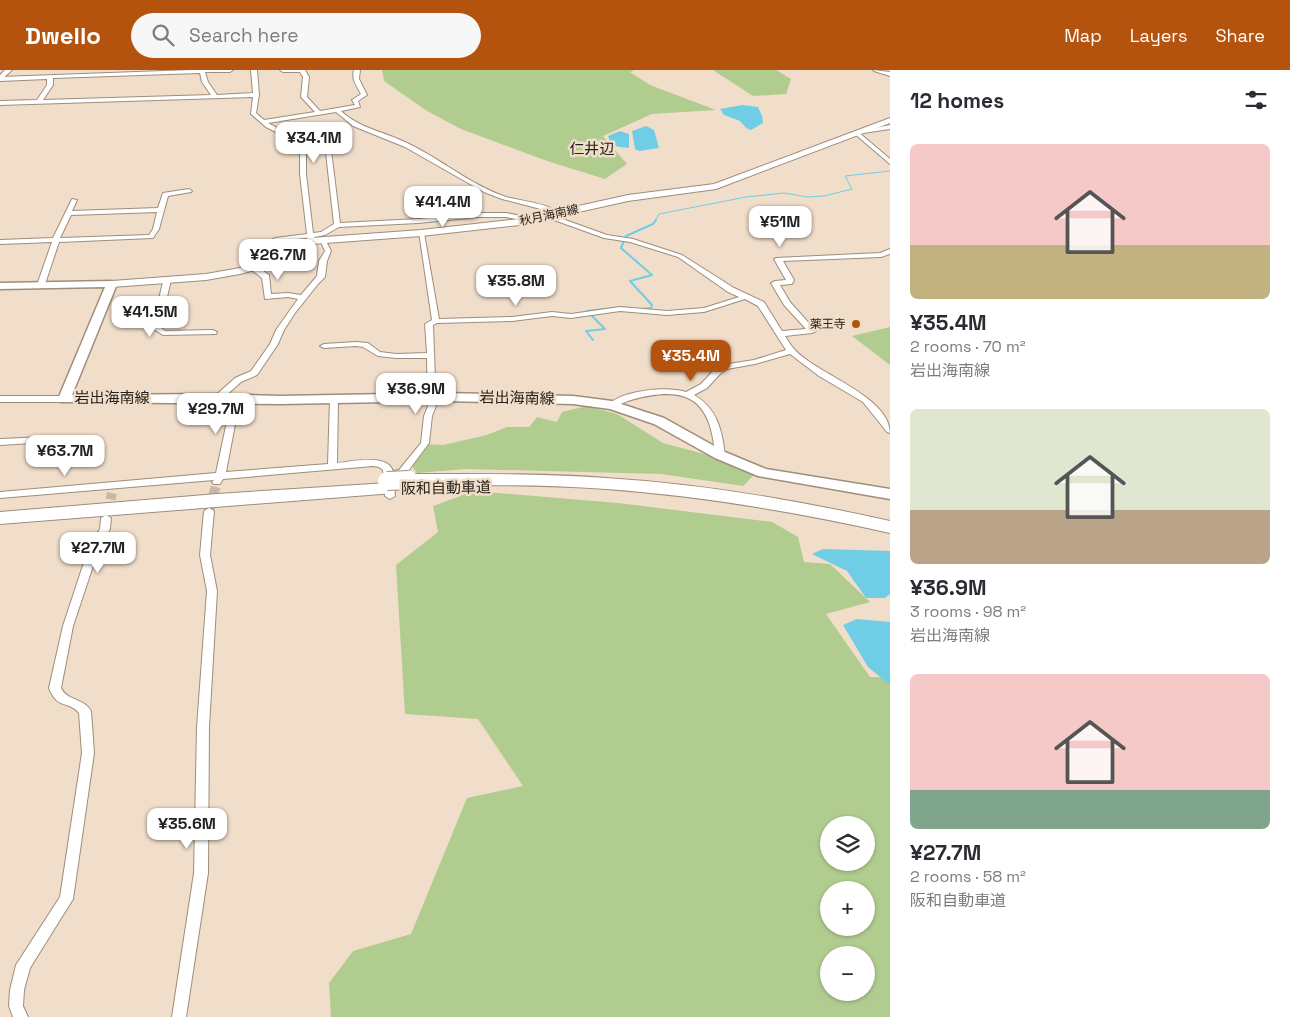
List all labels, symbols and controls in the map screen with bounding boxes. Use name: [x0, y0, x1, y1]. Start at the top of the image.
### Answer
search box: [131, 13, 481, 58]
text: Dwello: [25, 20, 101, 51]
icon: search: [149, 21, 177, 49]
text: Search here: [189, 23, 299, 48]
text: Map: [1064, 24, 1102, 47]
text: Layers: [1130, 24, 1187, 47]
text: Share: [1215, 24, 1265, 47]
icon: filters: [1242, 86, 1270, 114]
text: 12 homes: [910, 87, 1004, 114]
pin: ¥34.1M: [273, 122, 355, 164]
text: ¥34.1M: [286, 127, 342, 148]
district label: 仁井辺: [569, 139, 615, 158]
icon: home: [1045, 177, 1135, 267]
pin: ¥41.4M: [402, 186, 484, 228]
text: ¥41.4M: [415, 191, 471, 212]
street label: 秋月海南線: [518, 201, 580, 229]
pin: ¥51M: [750, 206, 810, 248]
text: ¥51M: [760, 211, 800, 232]
pin: ¥26.7M: [237, 238, 319, 281]
text: ¥26.7M: [250, 244, 306, 265]
pin: ¥35.8M: [475, 264, 557, 307]
text: ¥35.8M: [487, 270, 545, 291]
pin: ¥41.5M: [109, 296, 191, 338]
text: ¥41.5M: [122, 301, 178, 322]
text: ¥35.4M: [910, 309, 987, 336]
place label: 薬王寺: [810, 316, 846, 332]
marker: 薬王寺: [850, 318, 862, 330]
text: 2 rooms · 70 m²: [910, 336, 1026, 357]
pin: ¥35.4M: [650, 340, 732, 382]
text: ¥35.4M: [662, 345, 720, 366]
text: 岩出海南線: [910, 360, 990, 381]
pin: ¥36.9M: [375, 372, 457, 415]
text: ¥36.9M: [387, 378, 445, 399]
street label: 岩出海南線: [479, 387, 555, 408]
street label: 岩出海南線: [74, 388, 150, 407]
pin: ¥29.7M: [175, 392, 257, 435]
text: ¥29.7M: [188, 398, 244, 419]
pin: ¥63.7M: [24, 434, 106, 477]
text: ¥63.7M: [37, 440, 93, 461]
icon: home: [1045, 442, 1135, 532]
street label: 阪和自動車道: [401, 477, 491, 498]
pin: ¥27.7M: [57, 532, 139, 574]
text: ¥27.7M: [71, 537, 125, 558]
text: ¥36.9M: [910, 574, 986, 601]
text: 3 rooms · 98 m²: [910, 601, 1026, 622]
text: 岩出海南線: [910, 625, 990, 646]
icon: home: [1045, 707, 1135, 797]
pin: ¥35.6M: [146, 808, 228, 850]
text: ¥35.6M: [158, 813, 216, 834]
map controls: [820, 816, 875, 1001]
button: layers: [820, 816, 875, 871]
text: ¥27.7M: [910, 839, 981, 866]
text: 2 rooms · 58 m²: [910, 866, 1026, 887]
button: +: [820, 881, 875, 936]
text: 阪和自動車道: [910, 890, 1006, 911]
button: −: [820, 946, 875, 1001]

